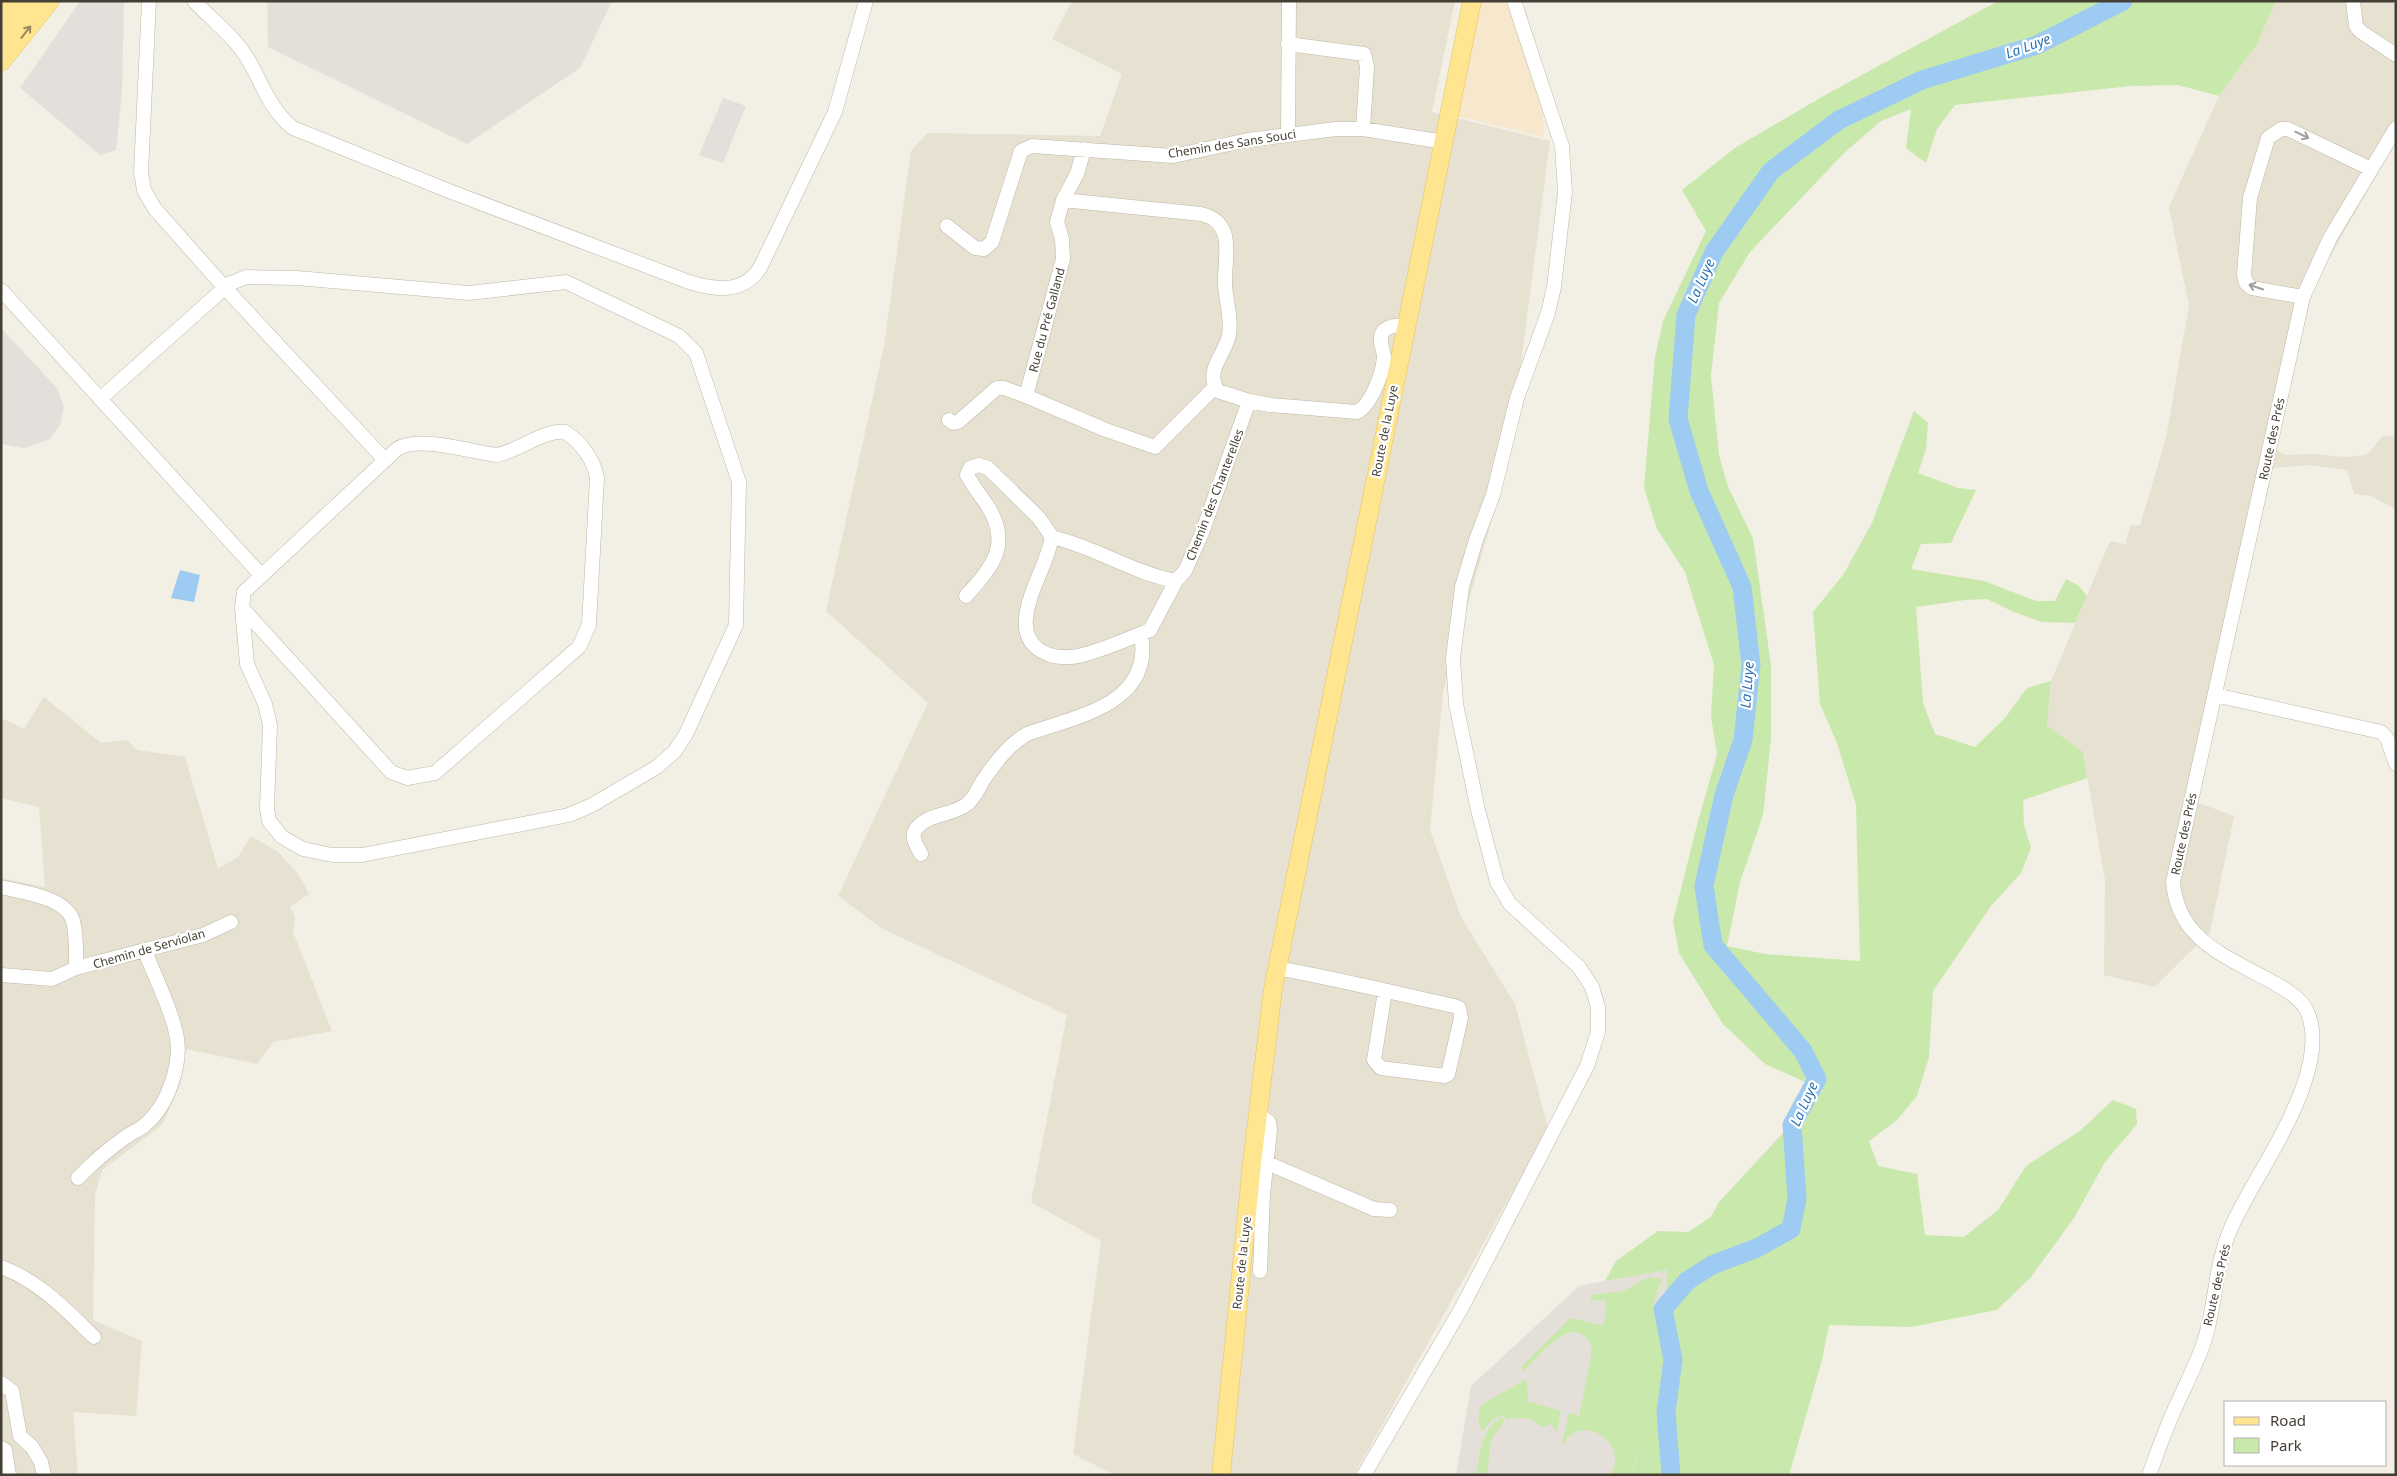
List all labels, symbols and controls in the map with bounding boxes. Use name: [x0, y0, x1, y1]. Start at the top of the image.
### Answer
one-way arrow: [21, 25, 31, 39]
water label: La Luye: [2003, 29, 2053, 62]
street label: Chemin des Sans Souci: [1167, 125, 1297, 162]
one-way arrow: [2294, 130, 2309, 140]
water label: La Luye: [1682, 256, 1719, 306]
street label: Rue du Pré Galland: [1024, 266, 1069, 374]
one-way arrow: [2249, 282, 2264, 291]
street label: Route de la Luye: [1367, 383, 1402, 478]
street label: Route des Prés: [2254, 396, 2289, 482]
street label: Chemin des Chanterelles: [1181, 426, 1248, 563]
water label: La Luye: [1735, 661, 1758, 709]
street label: Route des Prés: [2166, 791, 2201, 877]
street label: Chemin de Serviolan: [91, 924, 207, 973]
water label: La Luye: [1785, 1079, 1822, 1129]
street label: Route de la Luye: [1228, 1216, 1255, 1310]
street label: Route des Prés: [2199, 1242, 2234, 1328]
legend: [2224, 1401, 2387, 1466]
text: Road: [2270, 1410, 2306, 1430]
text: Park: [2270, 1435, 2302, 1455]

